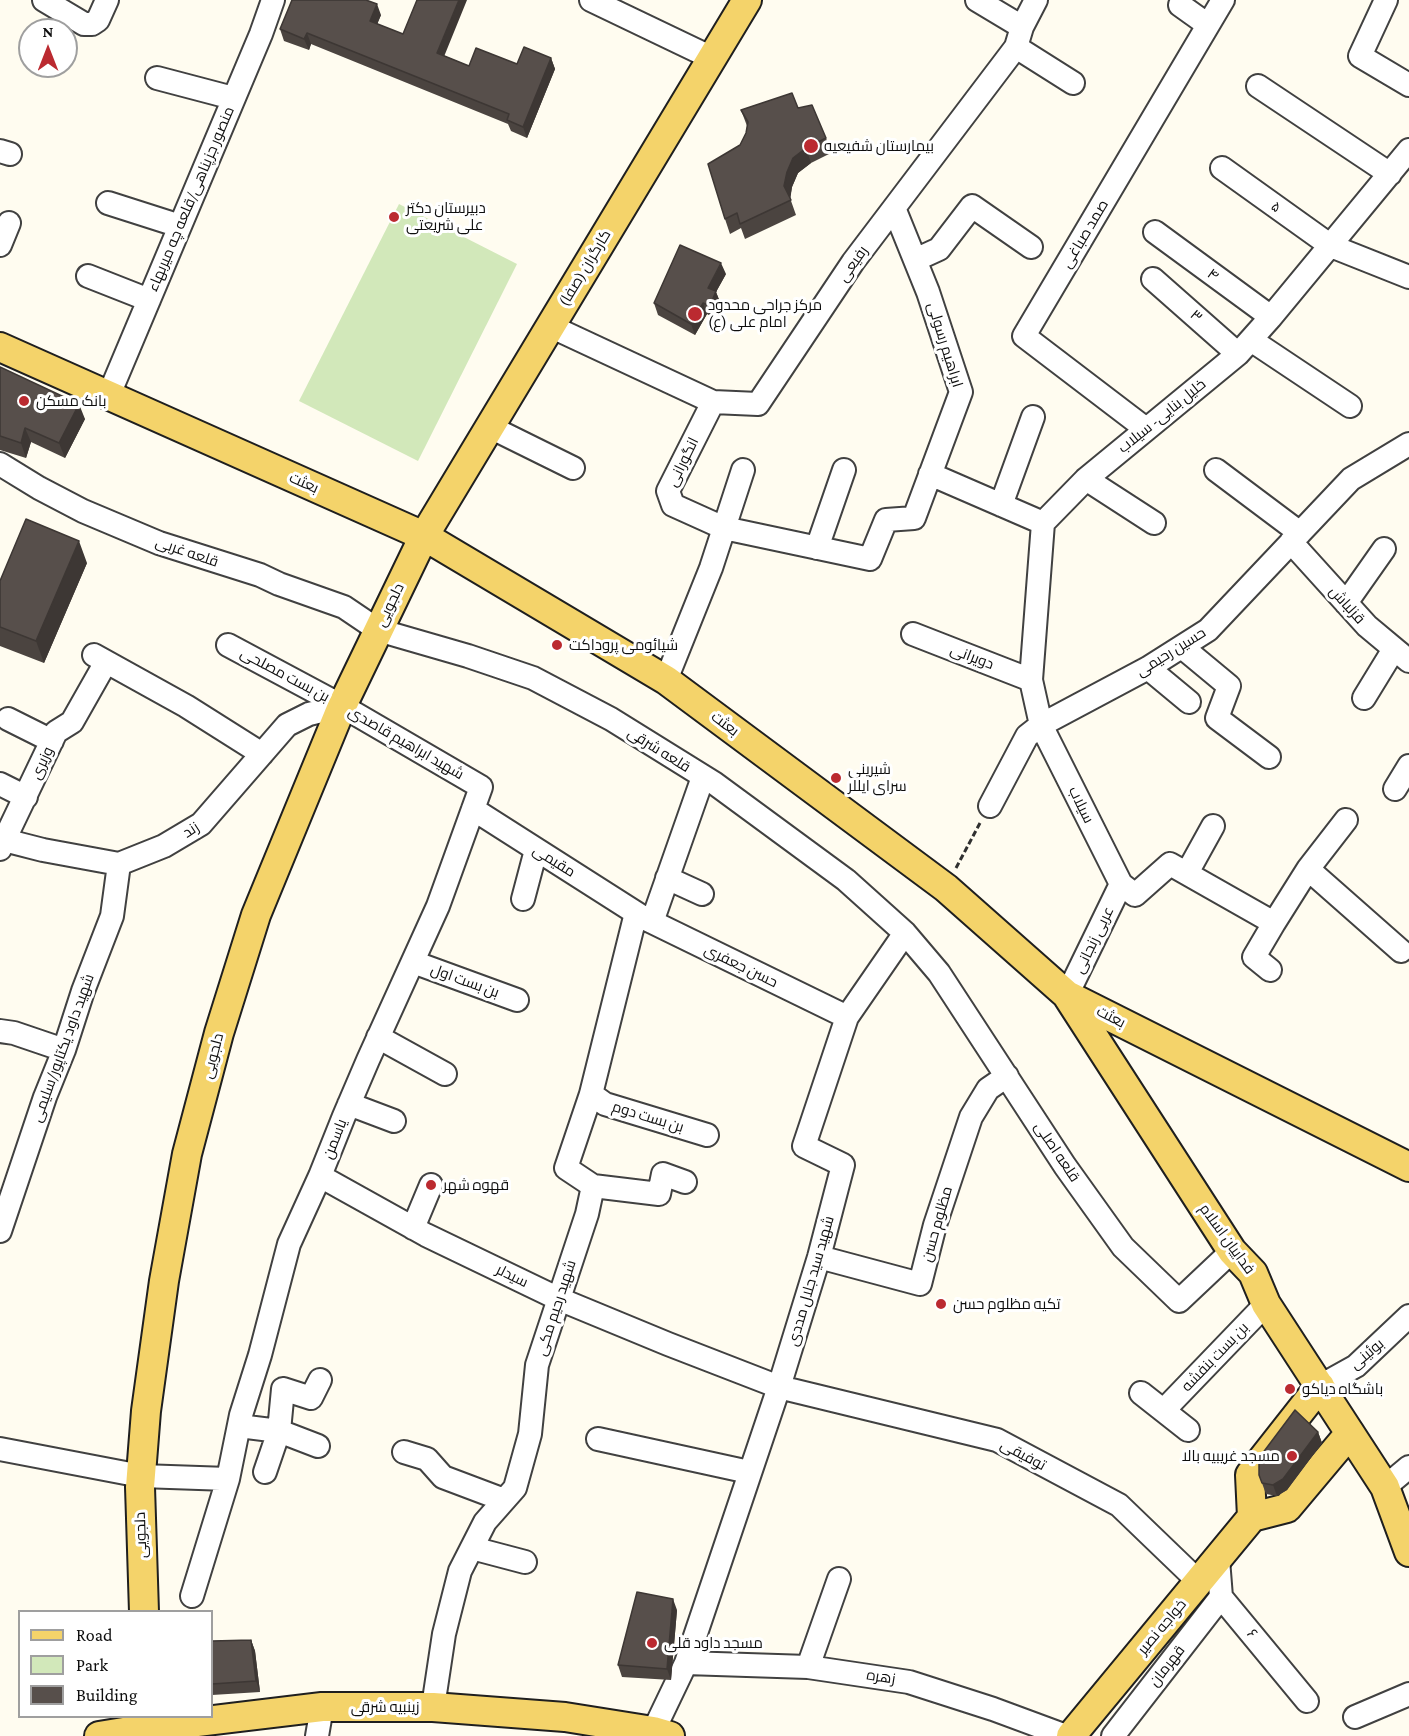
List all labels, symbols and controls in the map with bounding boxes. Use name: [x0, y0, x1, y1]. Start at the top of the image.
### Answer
north arrow: [18, 18, 78, 78]
text: N: [43, 23, 53, 40]
street label: منصور جزپناهی/قلعه چه میربهاء: [144, 104, 238, 294]
marker: بیمارستان شفیعیه: [802, 137, 820, 155]
place label: بیمارستان شفیعیه: [824, 137, 934, 155]
street label: صمد صباغی: [1058, 197, 1112, 271]
street label: ۵: [1267, 197, 1285, 217]
place label: دبیرستان دکتر علی شریعتی: [406, 199, 486, 234]
marker: دبیرستان دکتر علی شریعتی: [387, 210, 401, 224]
street label: کارگران (صفا): [555, 226, 615, 310]
street label: رفیعی: [834, 242, 872, 286]
street label: ۴: [1204, 265, 1222, 285]
place label: مرکز جراحی محدود امام علی (ع): [708, 296, 822, 331]
street label: ابراهیم رسولی: [924, 300, 966, 390]
marker: مرکز جراحی محدود امام علی (ع): [686, 305, 704, 323]
street label: ۳: [1186, 306, 1206, 326]
street label: خلیل بنایی- سیلاب: [1114, 375, 1210, 457]
place label: بانک مسکن: [36, 392, 106, 410]
marker: بانک مسکن: [17, 394, 31, 408]
street label: انگورانی: [663, 434, 703, 490]
street label: بعثت: [287, 469, 321, 497]
street label: قلعه غربی: [153, 533, 221, 571]
street label: دلجویی: [372, 580, 408, 630]
street label: قزلباش: [1325, 582, 1369, 628]
street label: حسین رحیمی: [1133, 623, 1209, 681]
place label: شیائومی پروداکت: [569, 636, 678, 654]
marker: شیائومی پروداکت: [550, 638, 564, 652]
street label: دویرانی: [948, 640, 996, 674]
street label: بن بست مصلحی: [237, 644, 333, 706]
street label: شهید ابراهیم قاصدی: [345, 703, 467, 783]
street label: بعثت: [708, 708, 742, 740]
street label: قلعه شرقی: [624, 724, 694, 776]
street label: وزیری: [27, 744, 57, 782]
place label: شیرینی سرای ایللر: [848, 760, 907, 795]
marker: شیرینی سرای ایللر: [829, 771, 843, 785]
street label: سیلاب: [1064, 784, 1098, 826]
street label: زند: [179, 818, 203, 842]
street label: مقیمی: [529, 841, 579, 881]
street label: عربی زنجانی: [1070, 904, 1118, 976]
street label: حسن جعفری: [701, 940, 781, 992]
street label: بن بست اول: [428, 960, 502, 1002]
street label: شهید داود یکتاپور/سلیمی: [28, 971, 98, 1125]
street label: بعثت: [1093, 1002, 1129, 1032]
street label: دلجویی: [198, 1031, 228, 1081]
street label: بن بست دوم: [610, 1098, 686, 1136]
street label: یاسمن: [319, 1116, 351, 1162]
street label: قلعه اصلی: [1030, 1118, 1084, 1186]
place label: قهوه شهر: [443, 1176, 509, 1194]
marker: قهوه شهر: [424, 1178, 438, 1192]
street label: مظلوم حسن: [918, 1184, 956, 1264]
street label: فداییان اسلام: [1195, 1200, 1259, 1278]
street label: شهید سید جلال مددی: [784, 1214, 838, 1348]
street label: شهید رحیم مکی: [532, 1258, 580, 1358]
street label: سیدلر: [493, 1261, 531, 1291]
place label: تکیه مظلوم حسن: [953, 1295, 1061, 1313]
marker: تکیه مظلوم حسن: [934, 1297, 948, 1311]
street label: بن بست بنفشه: [1178, 1319, 1252, 1395]
street label: بوئینی: [1346, 1335, 1388, 1373]
place label: باشگاه دیاکو: [1302, 1380, 1383, 1398]
marker: باشگاه دیاکو: [1283, 1382, 1297, 1396]
street label: توفیقی: [997, 1436, 1049, 1474]
place label: مسجد غریبیه بالا: [1182, 1447, 1280, 1465]
marker: مسجد غریبیه بالا: [1285, 1449, 1299, 1463]
street label: دلجویی: [131, 1512, 151, 1558]
street label: خواجه نصیر: [1134, 1596, 1190, 1658]
legend: [18, 1610, 213, 1718]
text: Road: [76, 1625, 113, 1645]
street label: ۶: [1243, 1626, 1261, 1642]
place label: مسجد داود قلی: [664, 1634, 763, 1652]
marker: مسجد داود قلی: [645, 1636, 659, 1650]
street label: قهرمان: [1145, 1642, 1189, 1690]
text: Park: [76, 1655, 108, 1675]
street label: زهره: [865, 1666, 897, 1688]
text: Building: [76, 1685, 137, 1705]
street label: زینبیه شرقی: [351, 1698, 419, 1716]

